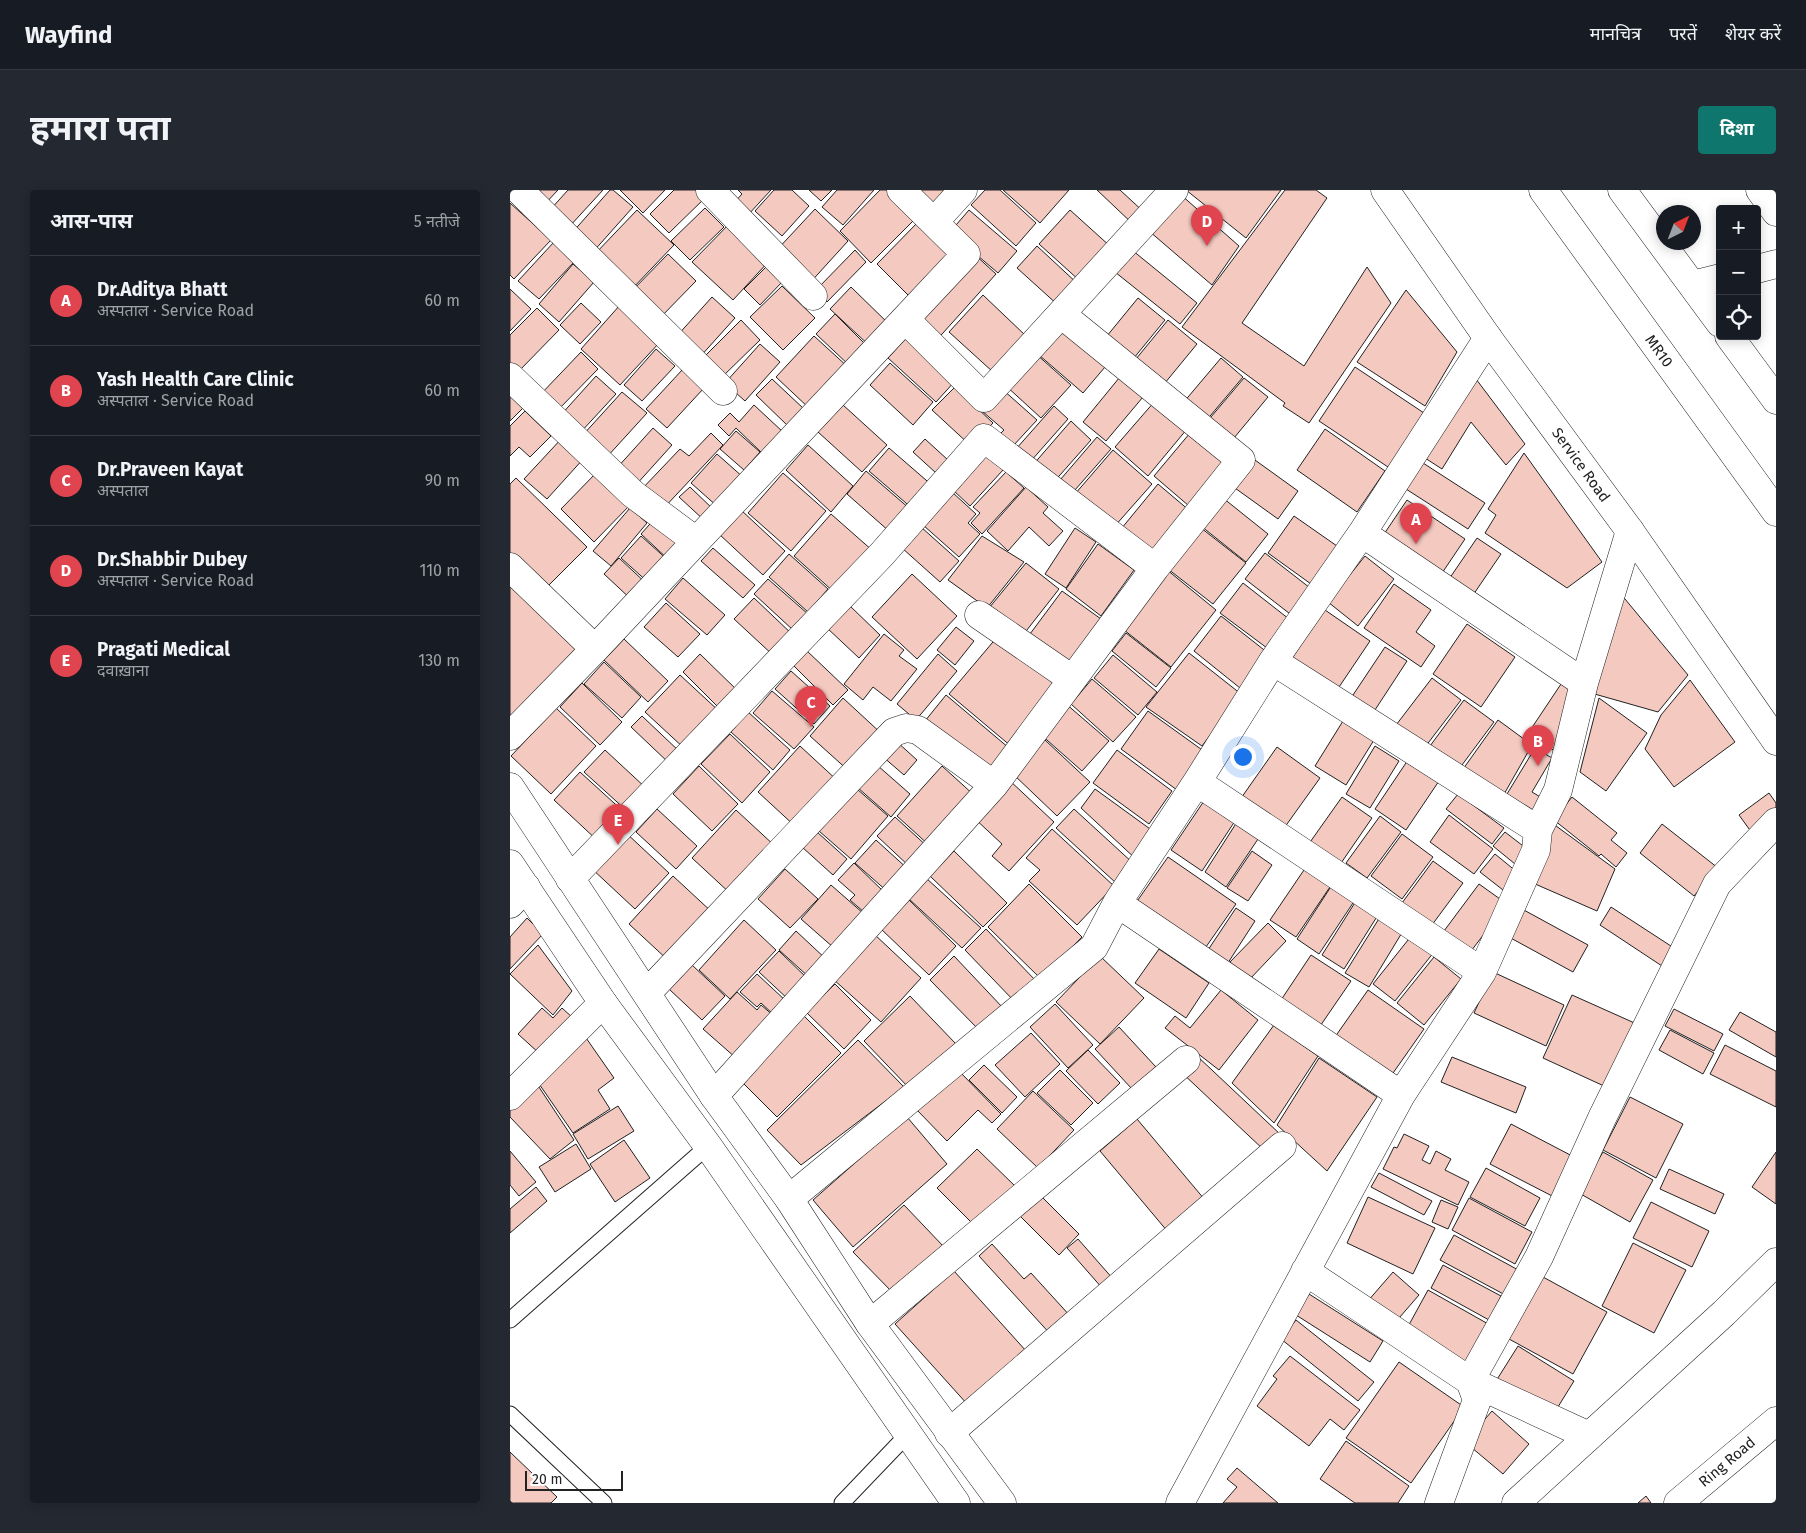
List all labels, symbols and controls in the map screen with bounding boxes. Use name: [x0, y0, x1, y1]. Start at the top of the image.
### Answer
text: Wayfind: [25, 21, 112, 49]
text: मानचित्र: [1590, 23, 1641, 45]
text: परतें: [1669, 23, 1697, 45]
text: शेयर करें: [1725, 23, 1781, 45]
button: दिशा: [1698, 106, 1776, 154]
text: हमारा पता: [30, 107, 170, 149]
pin: D: [1191, 205, 1223, 246]
north arrow: [1656, 205, 1701, 250]
map controls: [1716, 205, 1761, 340]
button: +: [1716, 205, 1761, 250]
text: आस-पास: [50, 208, 133, 234]
text: 5 नतीजे: [414, 212, 460, 231]
button: −: [1716, 250, 1761, 295]
text: Dr.Aditya Bhatt: [97, 278, 228, 301]
text: A: [61, 291, 71, 310]
text: 60 m: [425, 291, 460, 310]
button: locate: [1716, 295, 1761, 340]
text: अस्पताल · Service Road: [97, 301, 254, 320]
street label: MR10: [1641, 331, 1677, 371]
text: Yash Health Care Clinic: [97, 368, 293, 391]
text: B: [61, 381, 71, 400]
text: 60 m: [425, 381, 460, 400]
text: अस्पताल · Service Road: [97, 391, 254, 410]
street label: Service Road: [1548, 424, 1614, 506]
text: Dr.Praveen Kayat: [97, 458, 243, 481]
text: C: [61, 471, 71, 490]
text: 90 m: [425, 471, 460, 490]
text: अस्पताल: [97, 481, 149, 500]
pin: A: [1400, 503, 1432, 544]
text: Dr.Shabbir Dubey: [97, 548, 247, 571]
text: D: [61, 561, 71, 580]
text: 110 m: [419, 561, 460, 580]
text: अस्पताल · Service Road: [97, 571, 254, 590]
text: Pragati Medical: [97, 638, 230, 661]
text: E: [62, 651, 70, 670]
text: 130 m: [418, 651, 460, 670]
text: दवाख़ाना: [97, 661, 149, 680]
pin: C: [795, 686, 827, 727]
pin: B: [1522, 725, 1554, 766]
your location: [1230, 744, 1256, 770]
pin: E: [602, 804, 634, 845]
street label: Ring Road: [1695, 1433, 1759, 1491]
scale bar: [525, 1468, 622, 1491]
text: 20 m: [532, 1471, 562, 1488]

